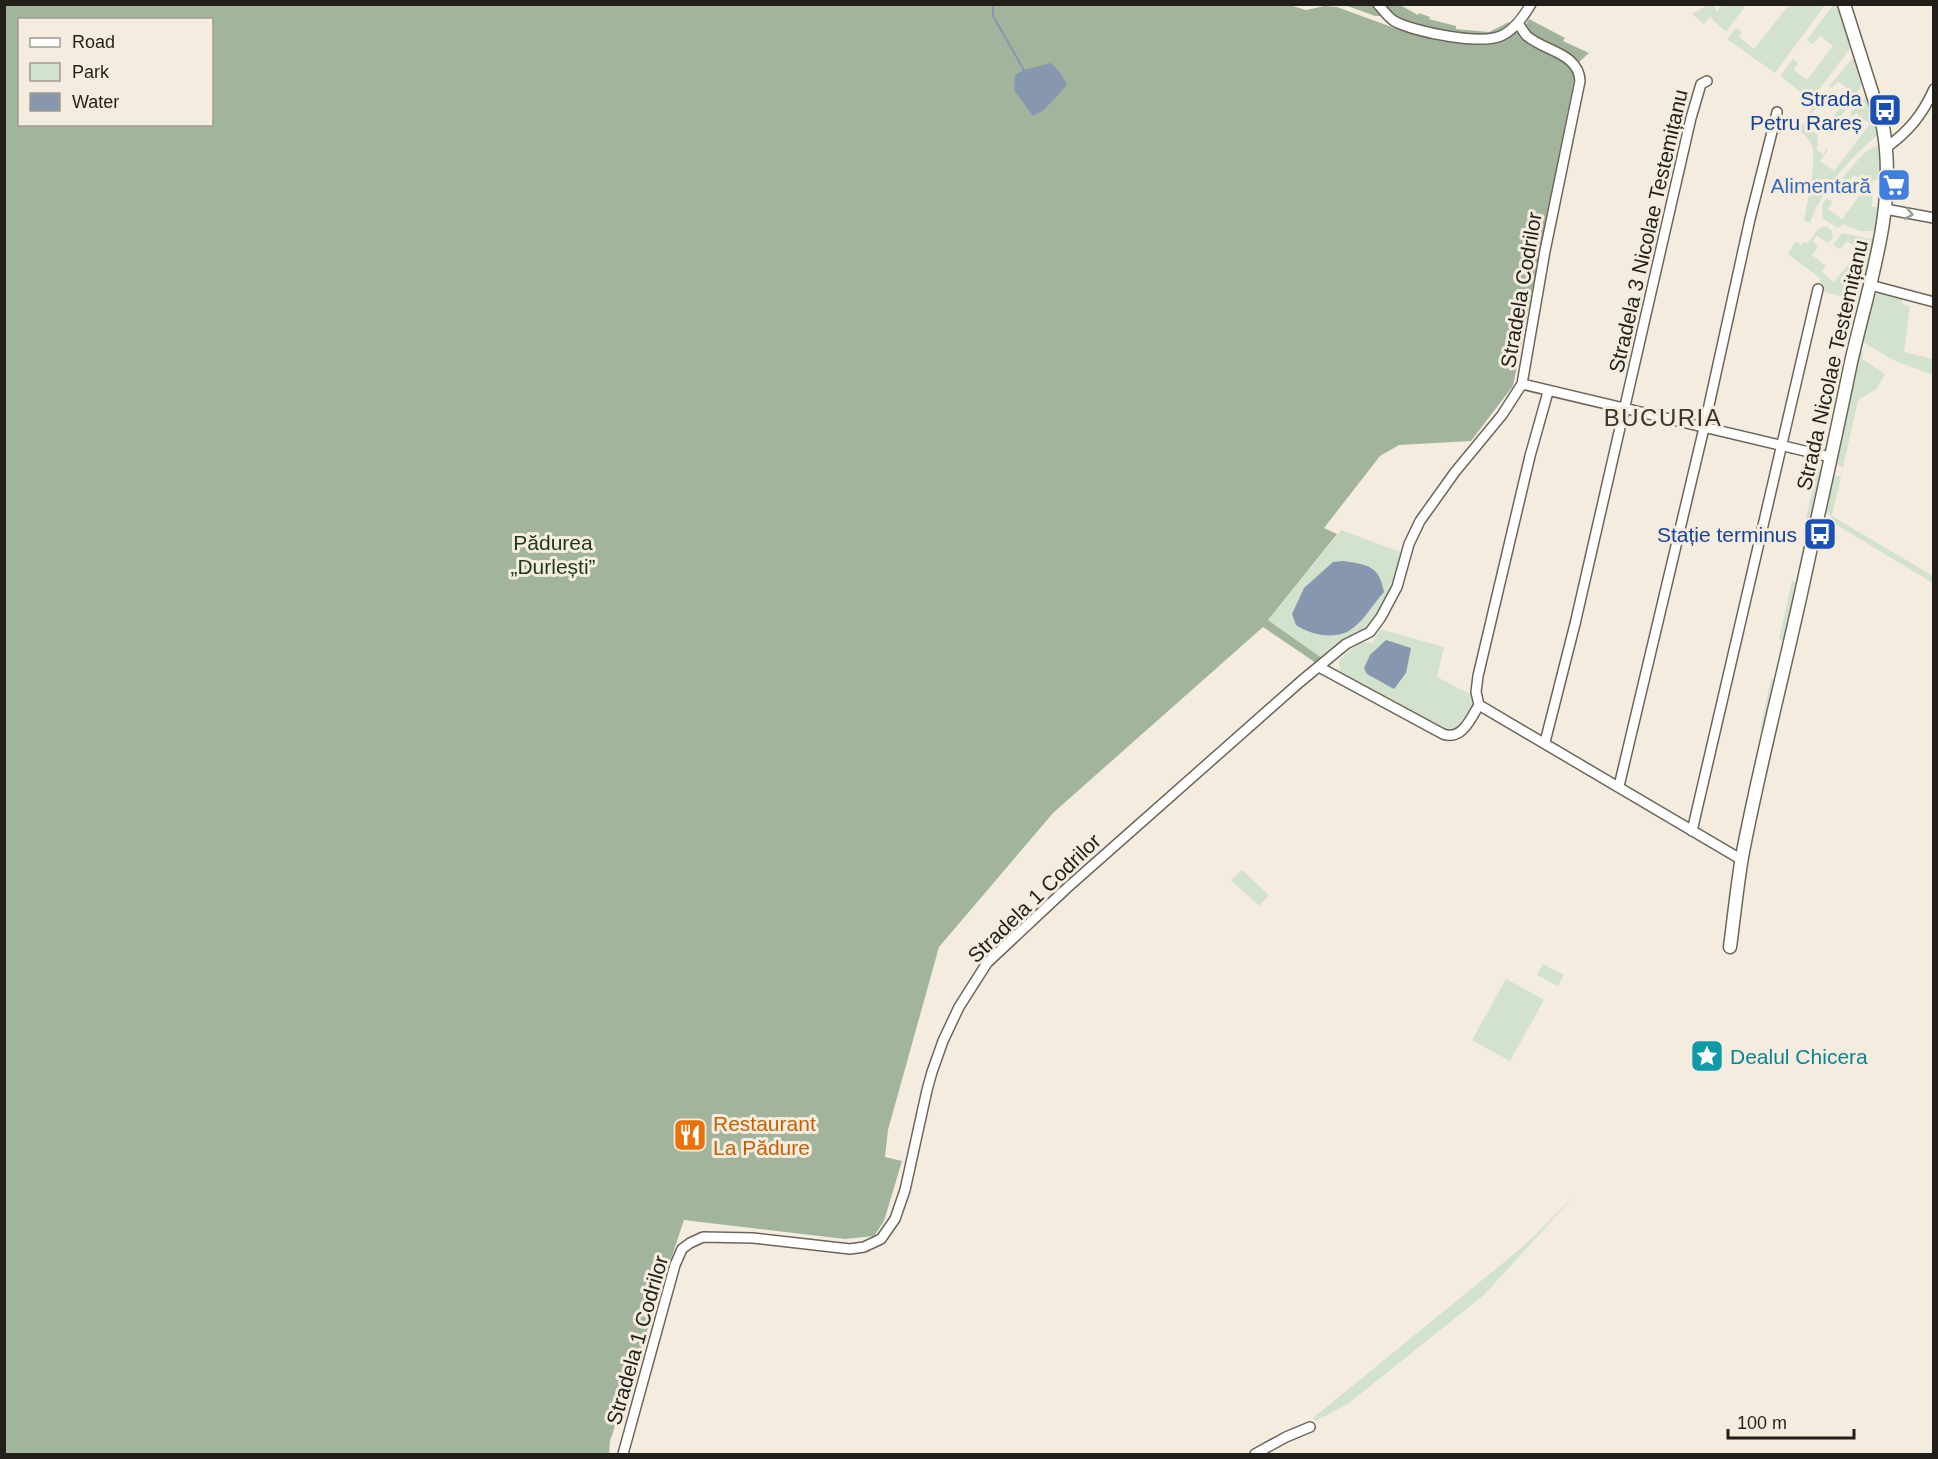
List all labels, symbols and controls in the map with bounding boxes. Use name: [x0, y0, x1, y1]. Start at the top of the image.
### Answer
legend: [18, 18, 213, 126]
text: Road: [72, 32, 115, 52]
text: Park: [72, 62, 110, 82]
street label: Stradela 3 Nicolae Testemițanu: [1604, 87, 1692, 375]
place label: Strada Petru Rareș: [1750, 87, 1862, 134]
text: Water: [72, 92, 119, 112]
bus stop icon: Strada Petru Rareș: [1867, 92, 1903, 128]
supermarket icon: Alimentară: [1876, 167, 1912, 203]
place label: Alimentară: [1771, 174, 1871, 197]
one-way arrow: [1905, 207, 1914, 219]
street label: Stradela Codrilor: [1496, 210, 1546, 370]
street label: Strada Nicolae Testemițanu: [1792, 237, 1872, 493]
district label: BUCURIA: [1604, 404, 1722, 431]
bus stop icon: Stație terminus: [1802, 516, 1838, 552]
place label: Stație terminus: [1657, 523, 1797, 546]
park label: Pădurea „Durlești”: [510, 531, 596, 578]
street label: Stradela 1 Codrilor: [963, 829, 1105, 967]
place icon: Dealul Chicera: [1689, 1038, 1725, 1074]
place label: Dealul Chicera: [1730, 1045, 1868, 1068]
place label: Restaurant La Pădure: [713, 1112, 816, 1159]
restaurant icon: Restaurant La Pădure: [672, 1117, 708, 1153]
street label: Stradela 1 Codrilor: [602, 1253, 672, 1427]
scale bar: [1728, 1402, 1854, 1440]
text: 100 m: [1737, 1413, 1787, 1433]

